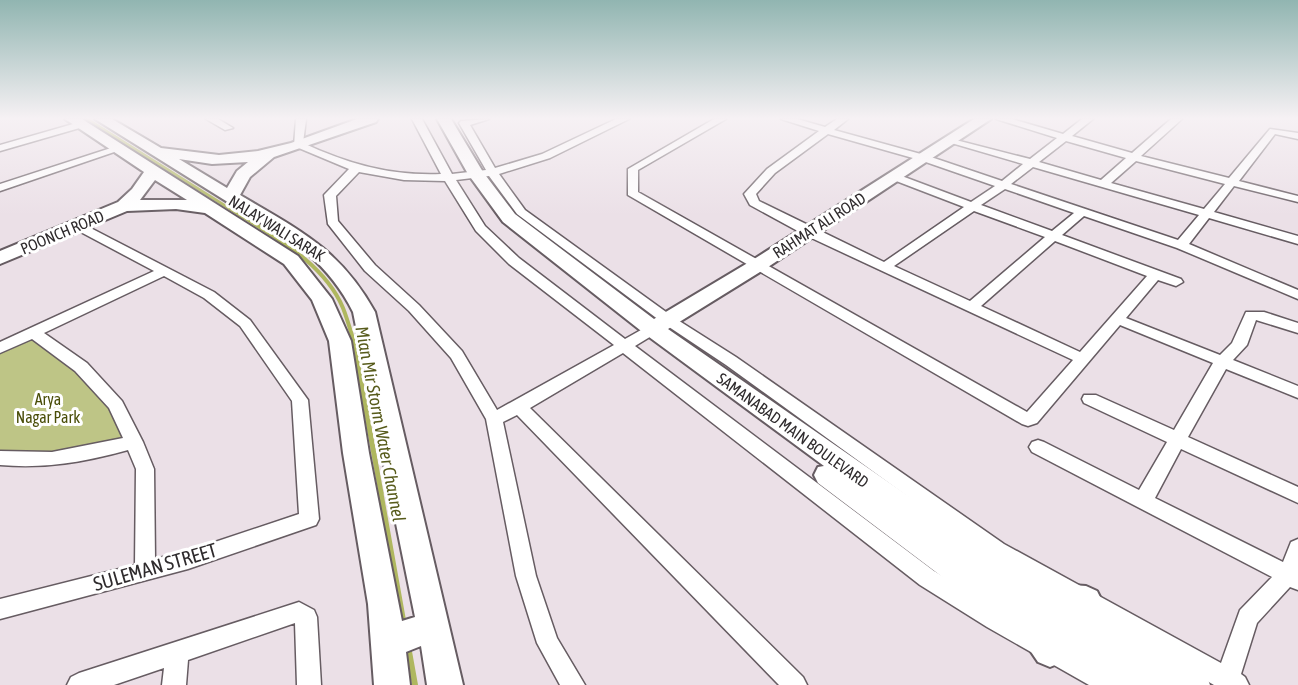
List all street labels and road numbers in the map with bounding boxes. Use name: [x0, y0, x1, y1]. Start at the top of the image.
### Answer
street label: RAHMAT ALI ROAD: [769, 188, 869, 262]
street label: NALAY WALI SARAK: [226, 191, 328, 265]
street label: POONCH ROAD: [18, 206, 106, 258]
street label: SAMANABAD MAIN BOULEVARD: [714, 369, 872, 491]
street label: SULEMAN STREET: [91, 538, 219, 595]

